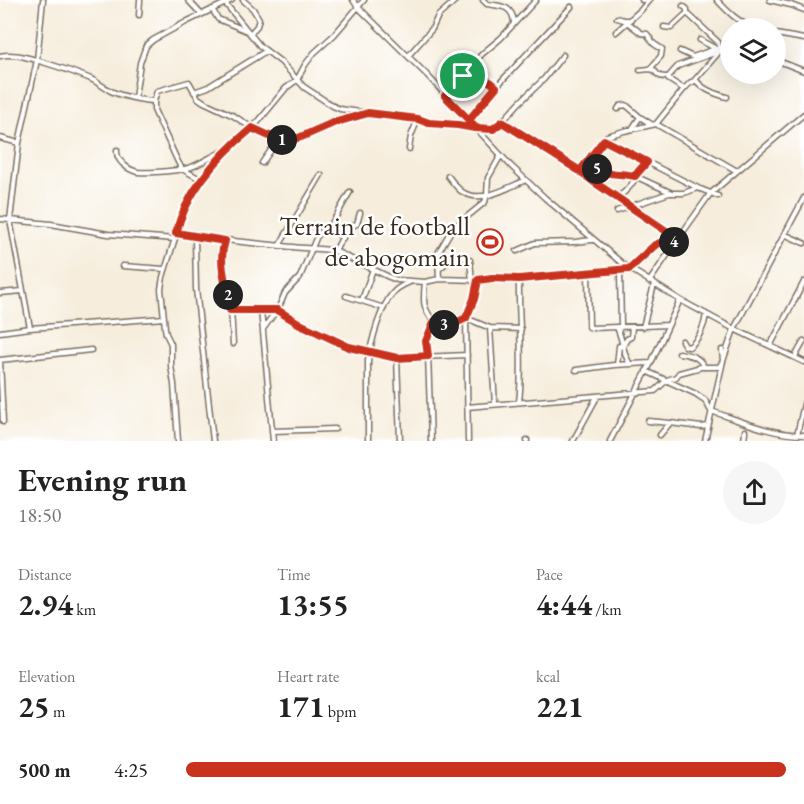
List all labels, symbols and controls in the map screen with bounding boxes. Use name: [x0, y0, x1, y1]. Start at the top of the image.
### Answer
map controls: [720, 18, 786, 84]
button: layers: [720, 18, 786, 84]
pin: [437, 50, 488, 101]
icon: arrive: [446, 59, 479, 92]
pin: 1: [267, 125, 297, 155]
text: 1: [278, 129, 286, 150]
pin: 5: [582, 154, 612, 184]
text: 5: [593, 158, 601, 179]
place label: Terrain de football de abogomain: [279, 208, 470, 274]
sports icon: Terrain de football de abogomain: [475, 227, 505, 257]
pin: 4: [659, 227, 689, 257]
text: 4: [670, 231, 678, 252]
pin: 2: [213, 280, 243, 310]
text: 2: [224, 284, 232, 305]
pin: 3: [429, 310, 459, 340]
text: 3: [440, 314, 448, 335]
text: Evening run: [18, 458, 187, 501]
button: share: [723, 461, 786, 524]
text: 18:50: [18, 502, 61, 528]
text: Distance: [18, 564, 71, 585]
text: Time: [277, 564, 310, 585]
text: Pace: [536, 564, 563, 585]
text: 2.94: [18, 585, 73, 624]
text: 13:55: [277, 585, 349, 624]
text: 4:44: [536, 585, 592, 624]
text: km: [73, 599, 96, 620]
text: /km: [592, 599, 622, 620]
text: Elevation: [18, 666, 76, 687]
text: Heart rate: [277, 666, 339, 687]
text: kcal: [536, 666, 560, 687]
text: 25: [18, 687, 50, 726]
text: 171: [277, 687, 325, 726]
text: 221: [536, 687, 584, 726]
text: m: [50, 701, 65, 722]
text: bpm: [325, 701, 357, 722]
text: 500 m: [18, 757, 71, 783]
text: 4:25: [114, 757, 148, 783]

